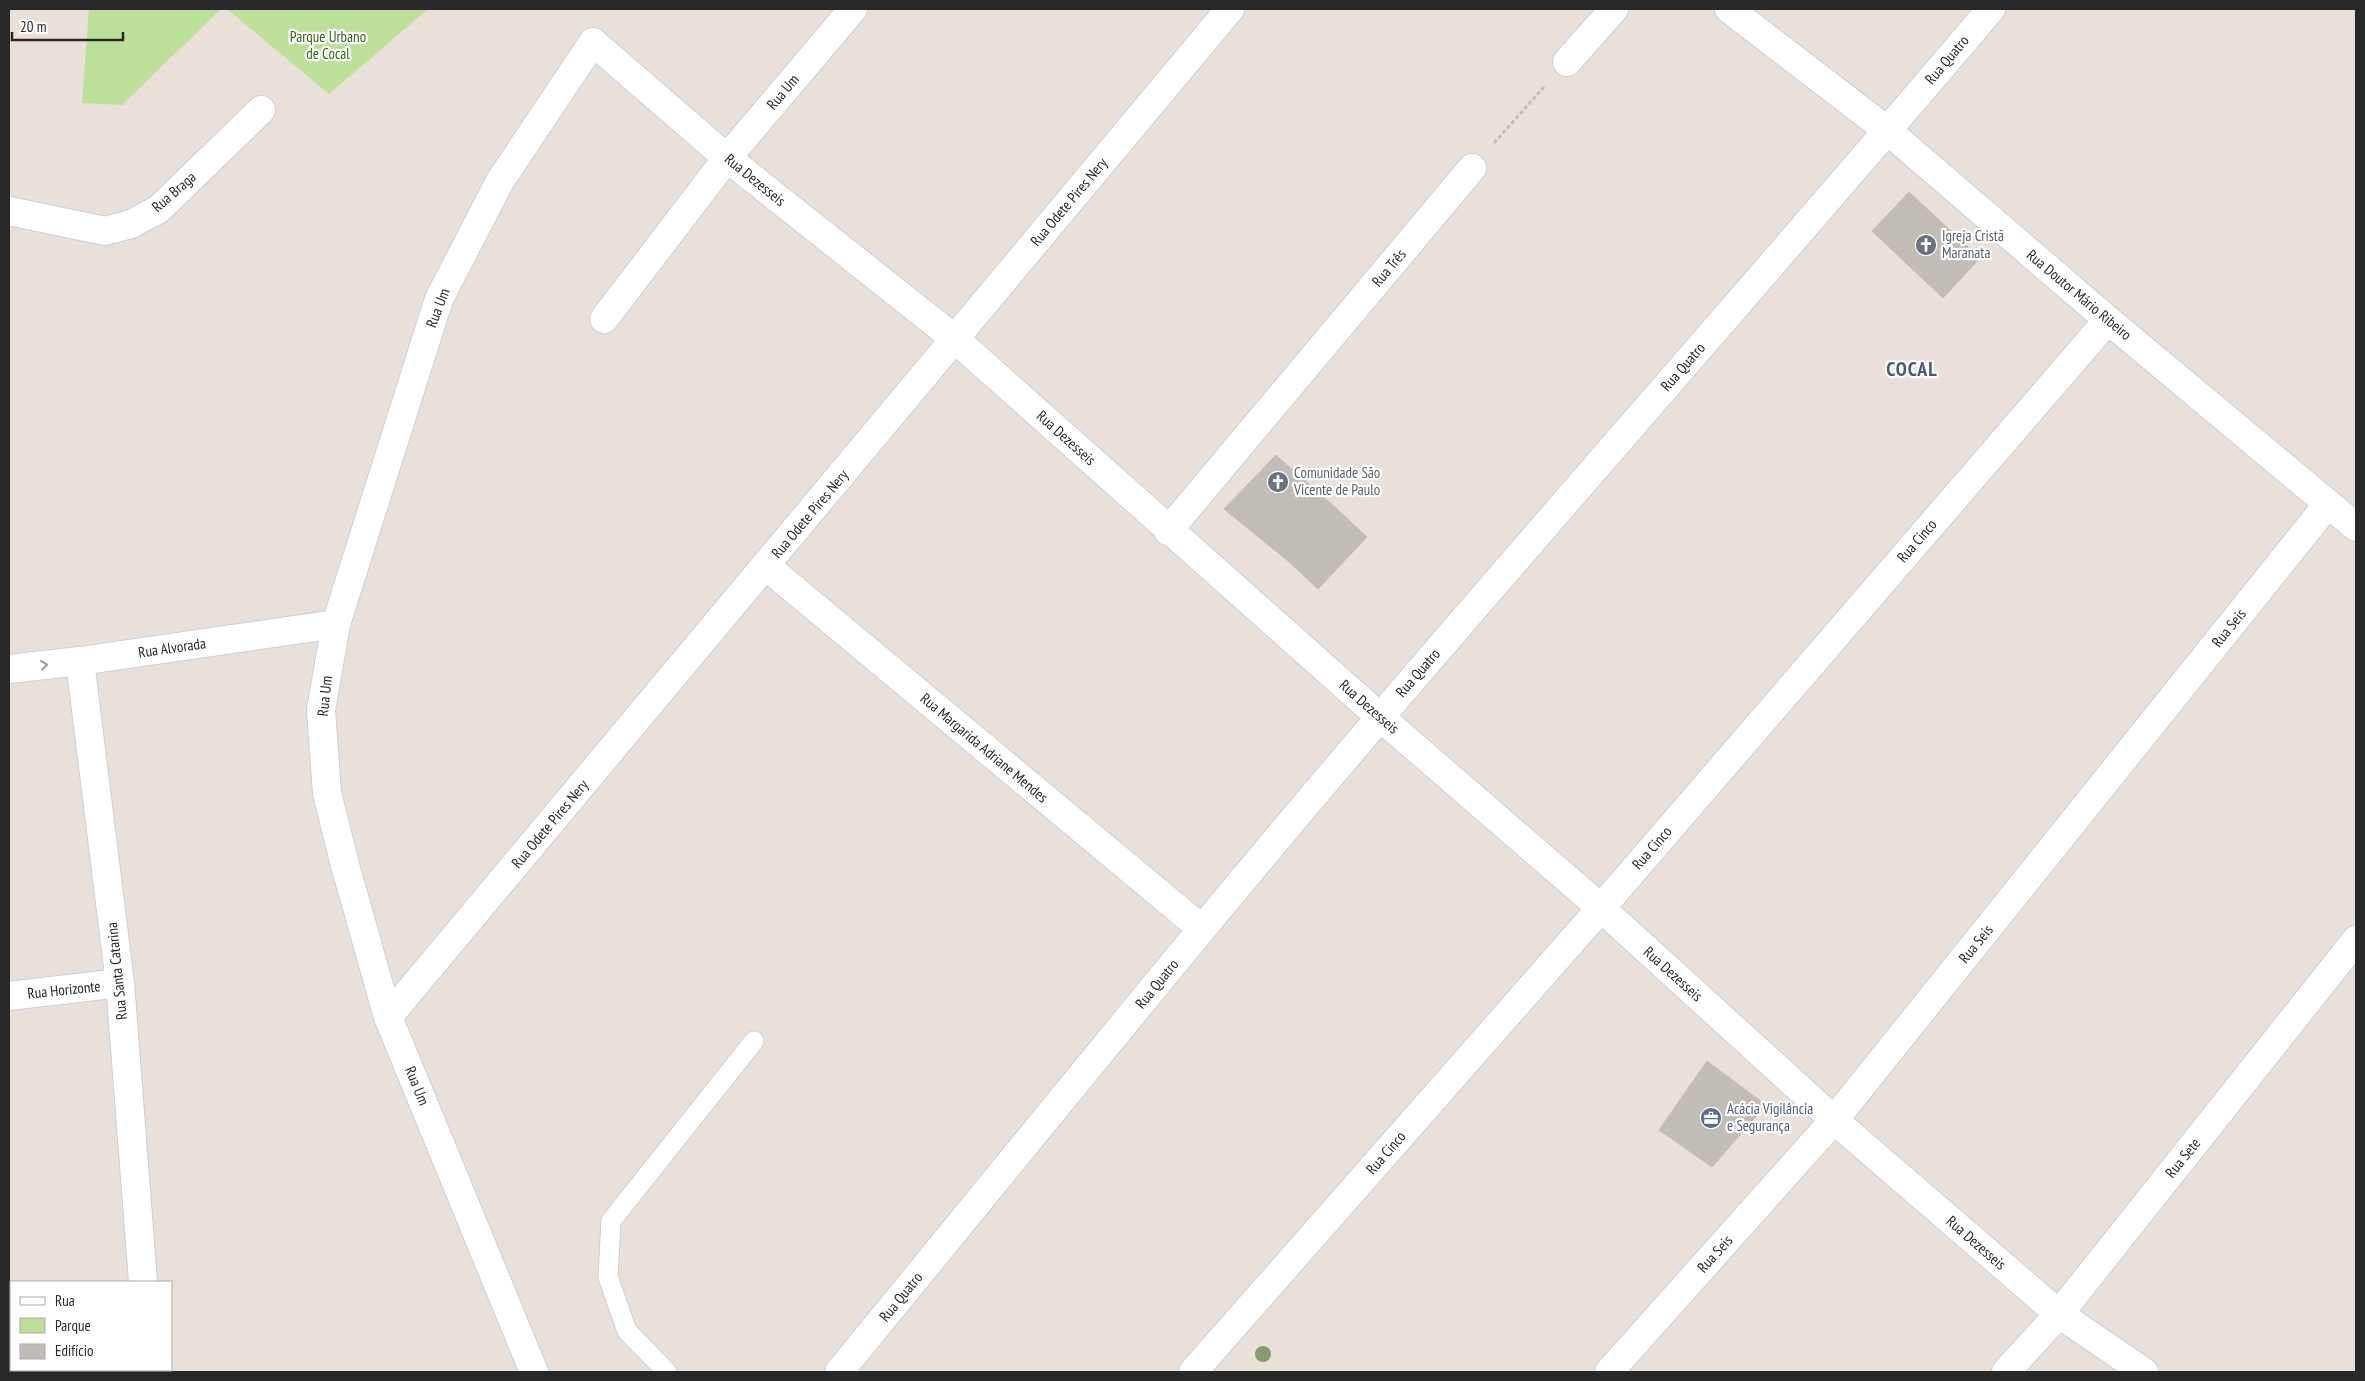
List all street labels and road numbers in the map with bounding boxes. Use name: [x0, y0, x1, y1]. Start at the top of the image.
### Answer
street label: Rua Quatro: [1921, 31, 1973, 88]
street label: Rua Um: [762, 70, 803, 113]
street label: Rua Dezesseis: [721, 149, 790, 210]
street label: Rua Odete Pires Nery: [1026, 153, 1111, 250]
street label: Rua Braga: [148, 167, 200, 216]
street label: Rua Três: [1367, 245, 1410, 290]
street label: Rua Doutor Mário Ribeiro: [2023, 245, 2136, 344]
street label: Rua Um: [421, 286, 454, 330]
street label: Rua Quatro: [1656, 338, 1709, 395]
street label: Rua Dezesseis: [1033, 406, 1100, 469]
street label: Rua Odete Pires Nery: [767, 465, 852, 562]
street label: Rua Cinco: [1893, 515, 1941, 566]
street label: Rua Seis: [2207, 605, 2250, 651]
street label: Rua Alvorada: [137, 633, 207, 662]
street label: Rua Quatro: [1391, 644, 1444, 701]
street label: Rua Um: [313, 675, 336, 717]
street label: Rua Dezesseis: [1336, 676, 1403, 738]
street label: Rua Margarida Adriane Mendes: [917, 689, 1052, 807]
street label: Rua Odete Pires Nery: [507, 775, 592, 872]
street label: Rua Cinco: [1628, 822, 1676, 873]
street label: Rua Santa Catarina: [102, 921, 131, 1021]
street label: Rua Seis: [1954, 921, 1997, 967]
street label: Rua Dezesseis: [1640, 942, 1707, 1005]
street label: Rua Quatro: [1131, 955, 1182, 1012]
street label: Rua Horizonte: [27, 976, 101, 1003]
street label: Rua Um: [401, 1063, 434, 1108]
street label: Rua Cinco: [1362, 1127, 1410, 1178]
street label: Rua Sete: [2161, 1134, 2204, 1181]
street label: Rua Dezesseis: [1943, 1212, 2010, 1274]
street label: Rua Seis: [1693, 1231, 1736, 1276]
street label: Rua Quatro: [875, 1268, 926, 1325]

